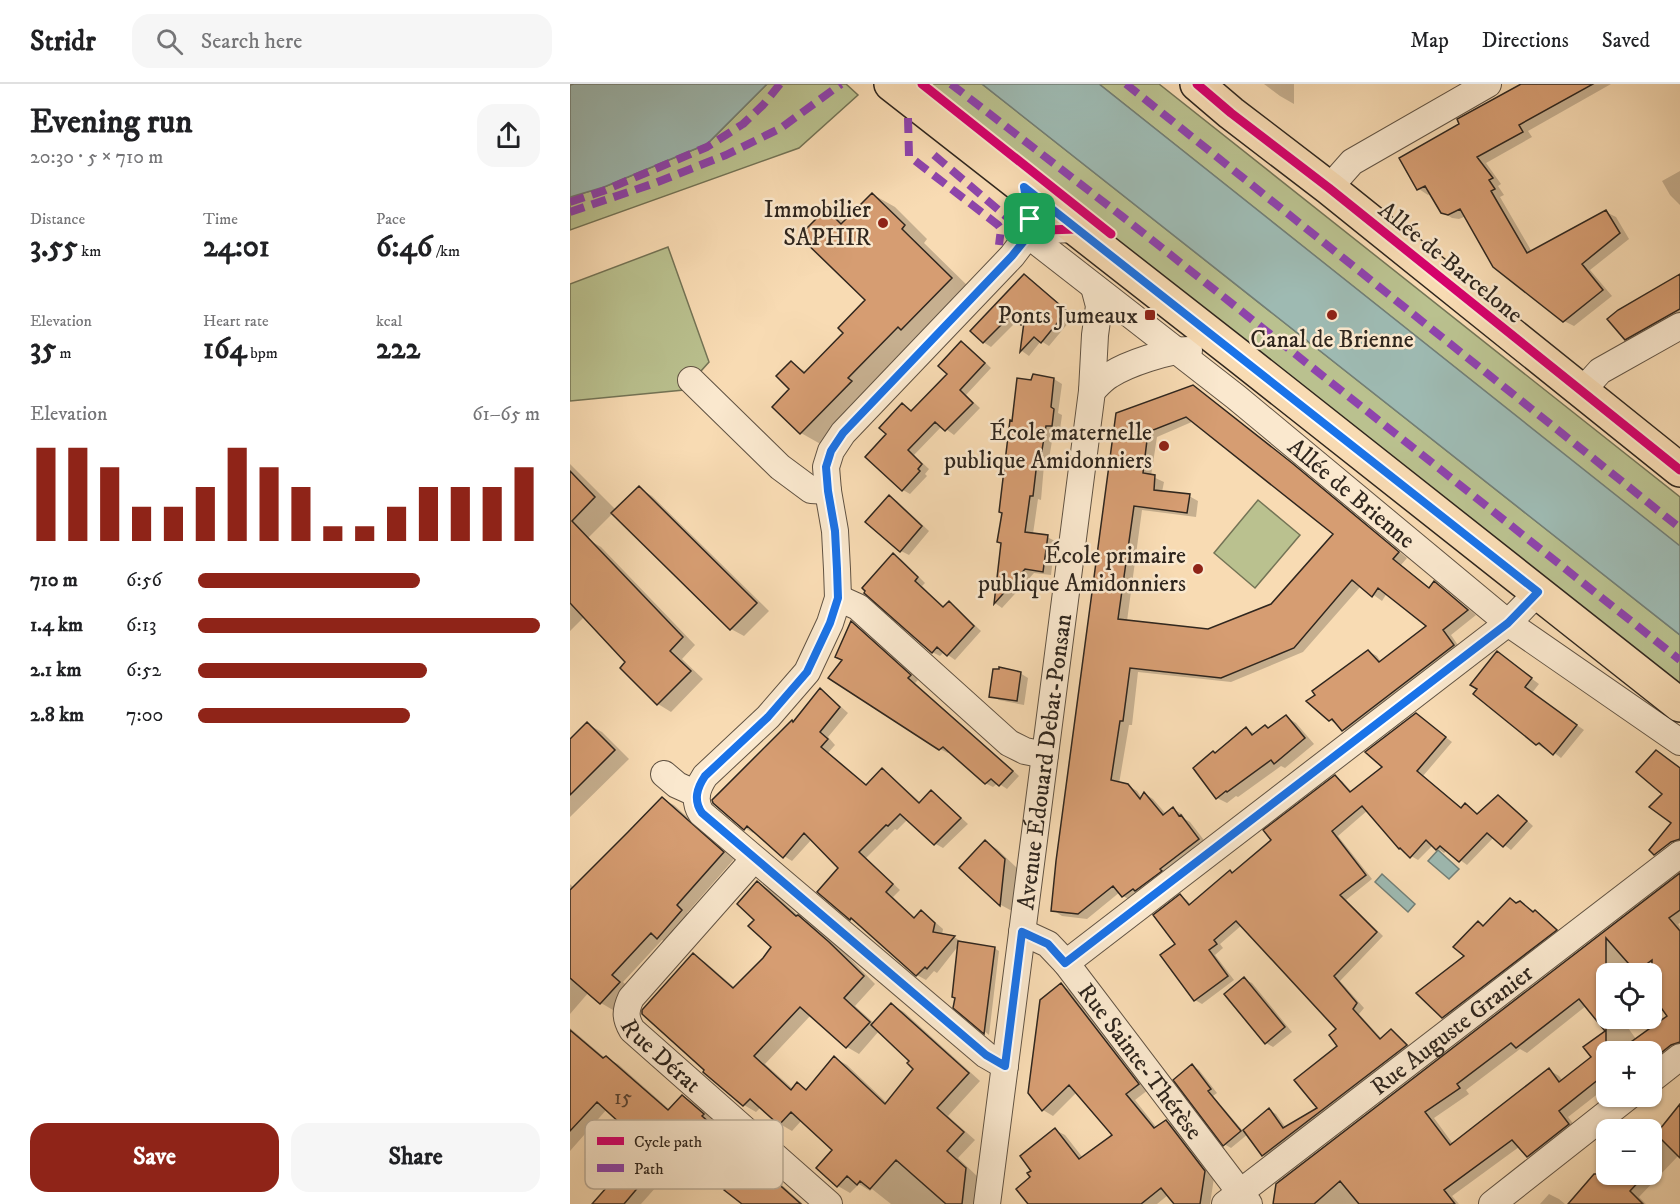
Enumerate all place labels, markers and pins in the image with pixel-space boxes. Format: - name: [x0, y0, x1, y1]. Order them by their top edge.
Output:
- pin: [1004, 193, 1055, 244]
- place label: Immobilier SAPHIR: [764, 195, 871, 253]
- marker: Immobilier SAPHIR: [876, 216, 890, 230]
- place label: Ponts Jumeaux: [997, 301, 1138, 331]
- marker: Ponts Jumeaux: [1143, 308, 1157, 322]
- marker: Canal de Brienne: [1325, 308, 1339, 322]
- place label: Canal de Brienne: [1250, 325, 1414, 355]
- place label: École maternelle publique Amidonniers: [943, 418, 1152, 476]
- marker: École maternelle publique Amidonniers: [1157, 439, 1171, 453]
- place label: École primaire publique Amidonniers: [977, 541, 1186, 599]
- marker: École primaire publique Amidonniers: [1191, 562, 1205, 576]

